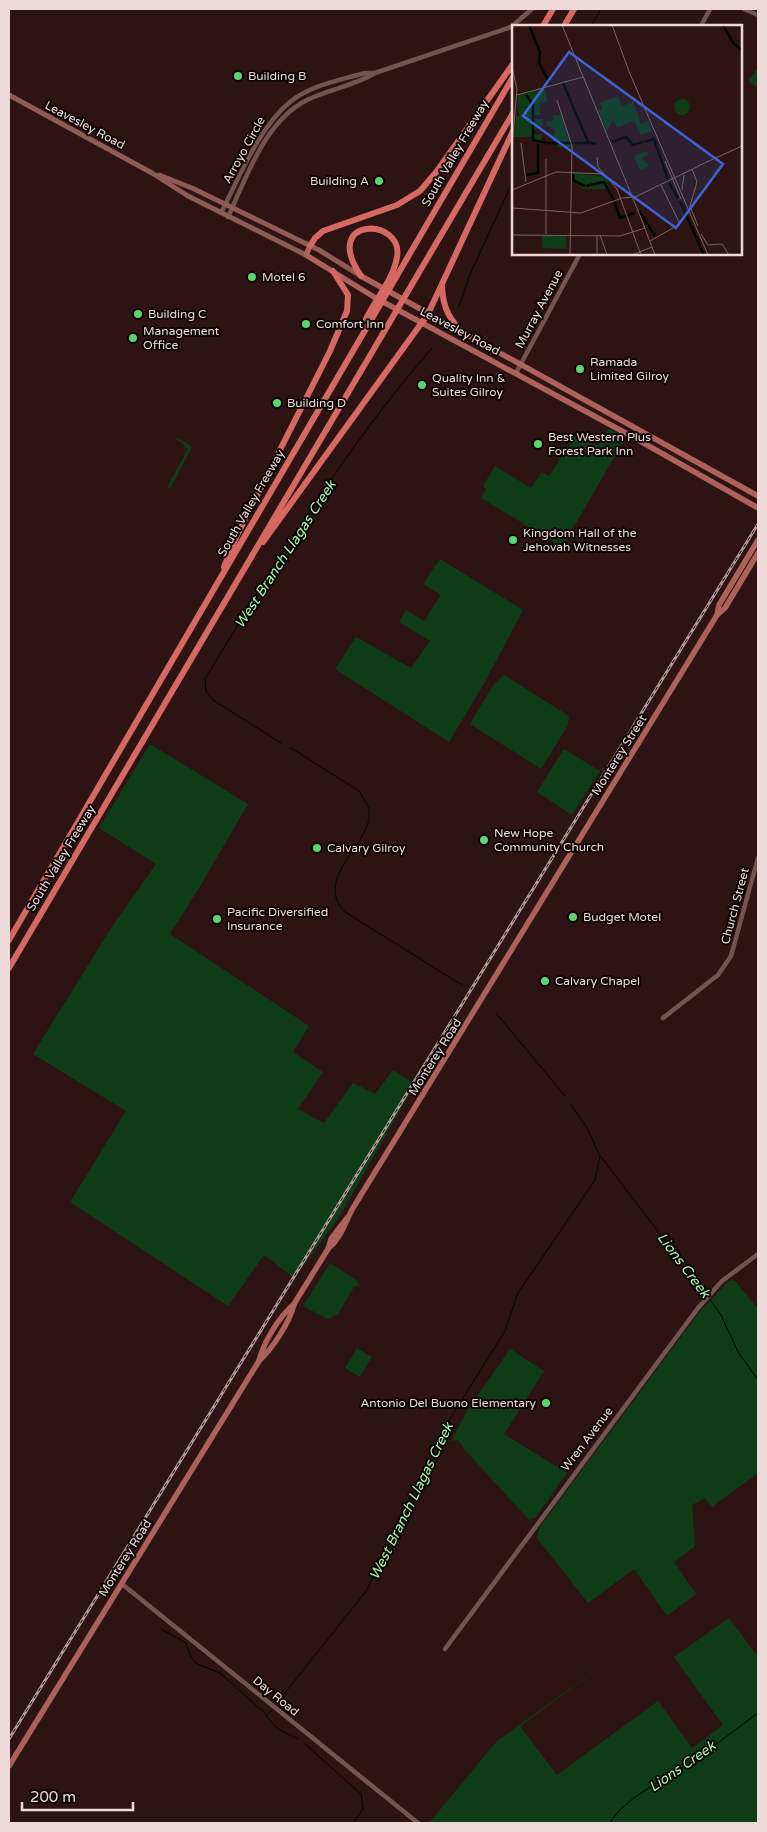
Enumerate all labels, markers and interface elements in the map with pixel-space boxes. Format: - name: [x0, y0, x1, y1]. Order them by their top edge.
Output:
- inset map: [512, 25, 742, 255]
- place label: Building B: [248, 69, 306, 83]
- marker: Building B: [232, 70, 244, 82]
- street label: South Valley Freeway: [419, 97, 492, 209]
- street label: Leavesley Road: [43, 98, 127, 152]
- street label: Arroyo Circle: [220, 114, 268, 186]
- place label: Building A: [310, 174, 369, 188]
- marker: Building A: [373, 175, 385, 187]
- street label: Murray Avenue: [512, 267, 566, 351]
- place label: Motel 6: [262, 270, 306, 284]
- marker: Motel 6: [246, 271, 258, 283]
- street label: Leavesley Road: [418, 304, 502, 358]
- place label: Building C: [148, 307, 206, 321]
- marker: Building C: [132, 308, 144, 320]
- place label: Comfort Inn: [316, 317, 384, 331]
- marker: Comfort Inn: [300, 318, 312, 330]
- place label: Management Office: [143, 324, 220, 352]
- marker: Management Office: [127, 332, 139, 344]
- place label: Ramada Limited Gilroy: [590, 355, 670, 383]
- marker: Ramada Limited Gilroy: [574, 363, 586, 375]
- place label: Quality Inn & Suites Gilroy: [432, 371, 506, 399]
- marker: Quality Inn & Suites Gilroy: [416, 379, 428, 391]
- place label: Building D: [287, 396, 346, 410]
- marker: Building D: [271, 397, 283, 409]
- place label: Best Western Plus Forest Park Inn: [548, 430, 651, 458]
- marker: Best Western Plus Forest Park Inn: [532, 438, 544, 450]
- street label: South Valley Freeway: [215, 447, 288, 559]
- water label: West Branch Llagas Creek: [231, 476, 340, 631]
- place label: Kingdom Hall of the Jehovah Witnesses: [523, 526, 637, 554]
- marker: Kingdom Hall of the Jehovah Witnesses: [507, 534, 519, 546]
- street label: Monterey Street: [589, 712, 650, 798]
- street label: South Valley Freeway: [24, 802, 98, 914]
- place label: New Hope Community Church: [494, 826, 604, 854]
- marker: New Hope Community Church: [478, 834, 490, 846]
- place label: Calvary Gilroy: [327, 841, 406, 855]
- marker: Calvary Gilroy: [311, 842, 323, 854]
- street label: Church Street: [718, 866, 752, 946]
- place label: Pacific Diversified Insurance: [227, 905, 328, 933]
- place label: Budget Motel: [583, 910, 661, 924]
- marker: Budget Motel: [567, 911, 579, 923]
- marker: Pacific Diversified Insurance: [211, 913, 223, 925]
- place label: Calvary Chapel: [555, 974, 640, 988]
- marker: Calvary Chapel: [539, 975, 551, 987]
- street label: Monterey Road: [406, 1016, 464, 1098]
- water label: Lions Creek: [654, 1229, 714, 1302]
- place label: Antonio Del Buono Elementary: [360, 1396, 537, 1410]
- marker: Antonio Del Buono Elementary: [540, 1397, 552, 1409]
- street label: Wren Avenue: [558, 1404, 616, 1474]
- water label: West Branch Llagas Creek: [366, 1419, 458, 1583]
- street label: Monterey Road: [96, 1517, 154, 1599]
- street label: Day Road: [250, 1673, 302, 1719]
- water label: Lions Creek: [646, 1737, 720, 1796]
- scale bar: [22, 1780, 134, 1812]
- text: 200 m: [30, 1788, 76, 1806]

